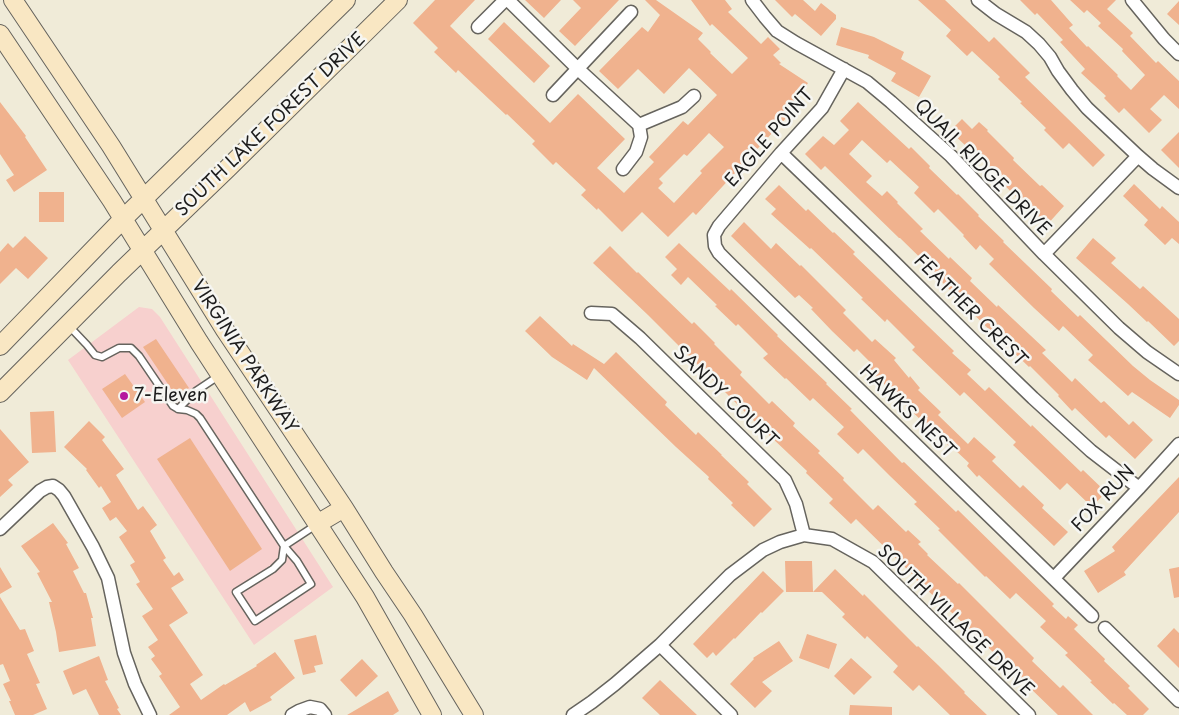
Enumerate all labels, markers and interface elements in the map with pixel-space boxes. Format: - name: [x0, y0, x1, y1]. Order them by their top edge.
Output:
- street label: SOUTH LAKE FOREST DRIVE: [172, 28, 370, 222]
- street label: EAGLE POINT: [721, 84, 819, 192]
- street label: QUAIL RIDGE DRIVE: [909, 95, 1055, 241]
- street label: FEATHER CREST: [909, 250, 1031, 372]
- street label: VIRGINIA PARKWAY: [186, 276, 302, 438]
- street label: SANDY COURT: [668, 342, 782, 452]
- street label: HAWKS NEST: [855, 361, 959, 463]
- place label: 7-Eleven: [134, 385, 208, 407]
- marker: 7-Eleven: [118, 390, 130, 402]
- street label: FOX RUN: [1068, 461, 1140, 537]
- street label: SOUTH VILLAGE DRIVE: [872, 541, 1038, 701]

